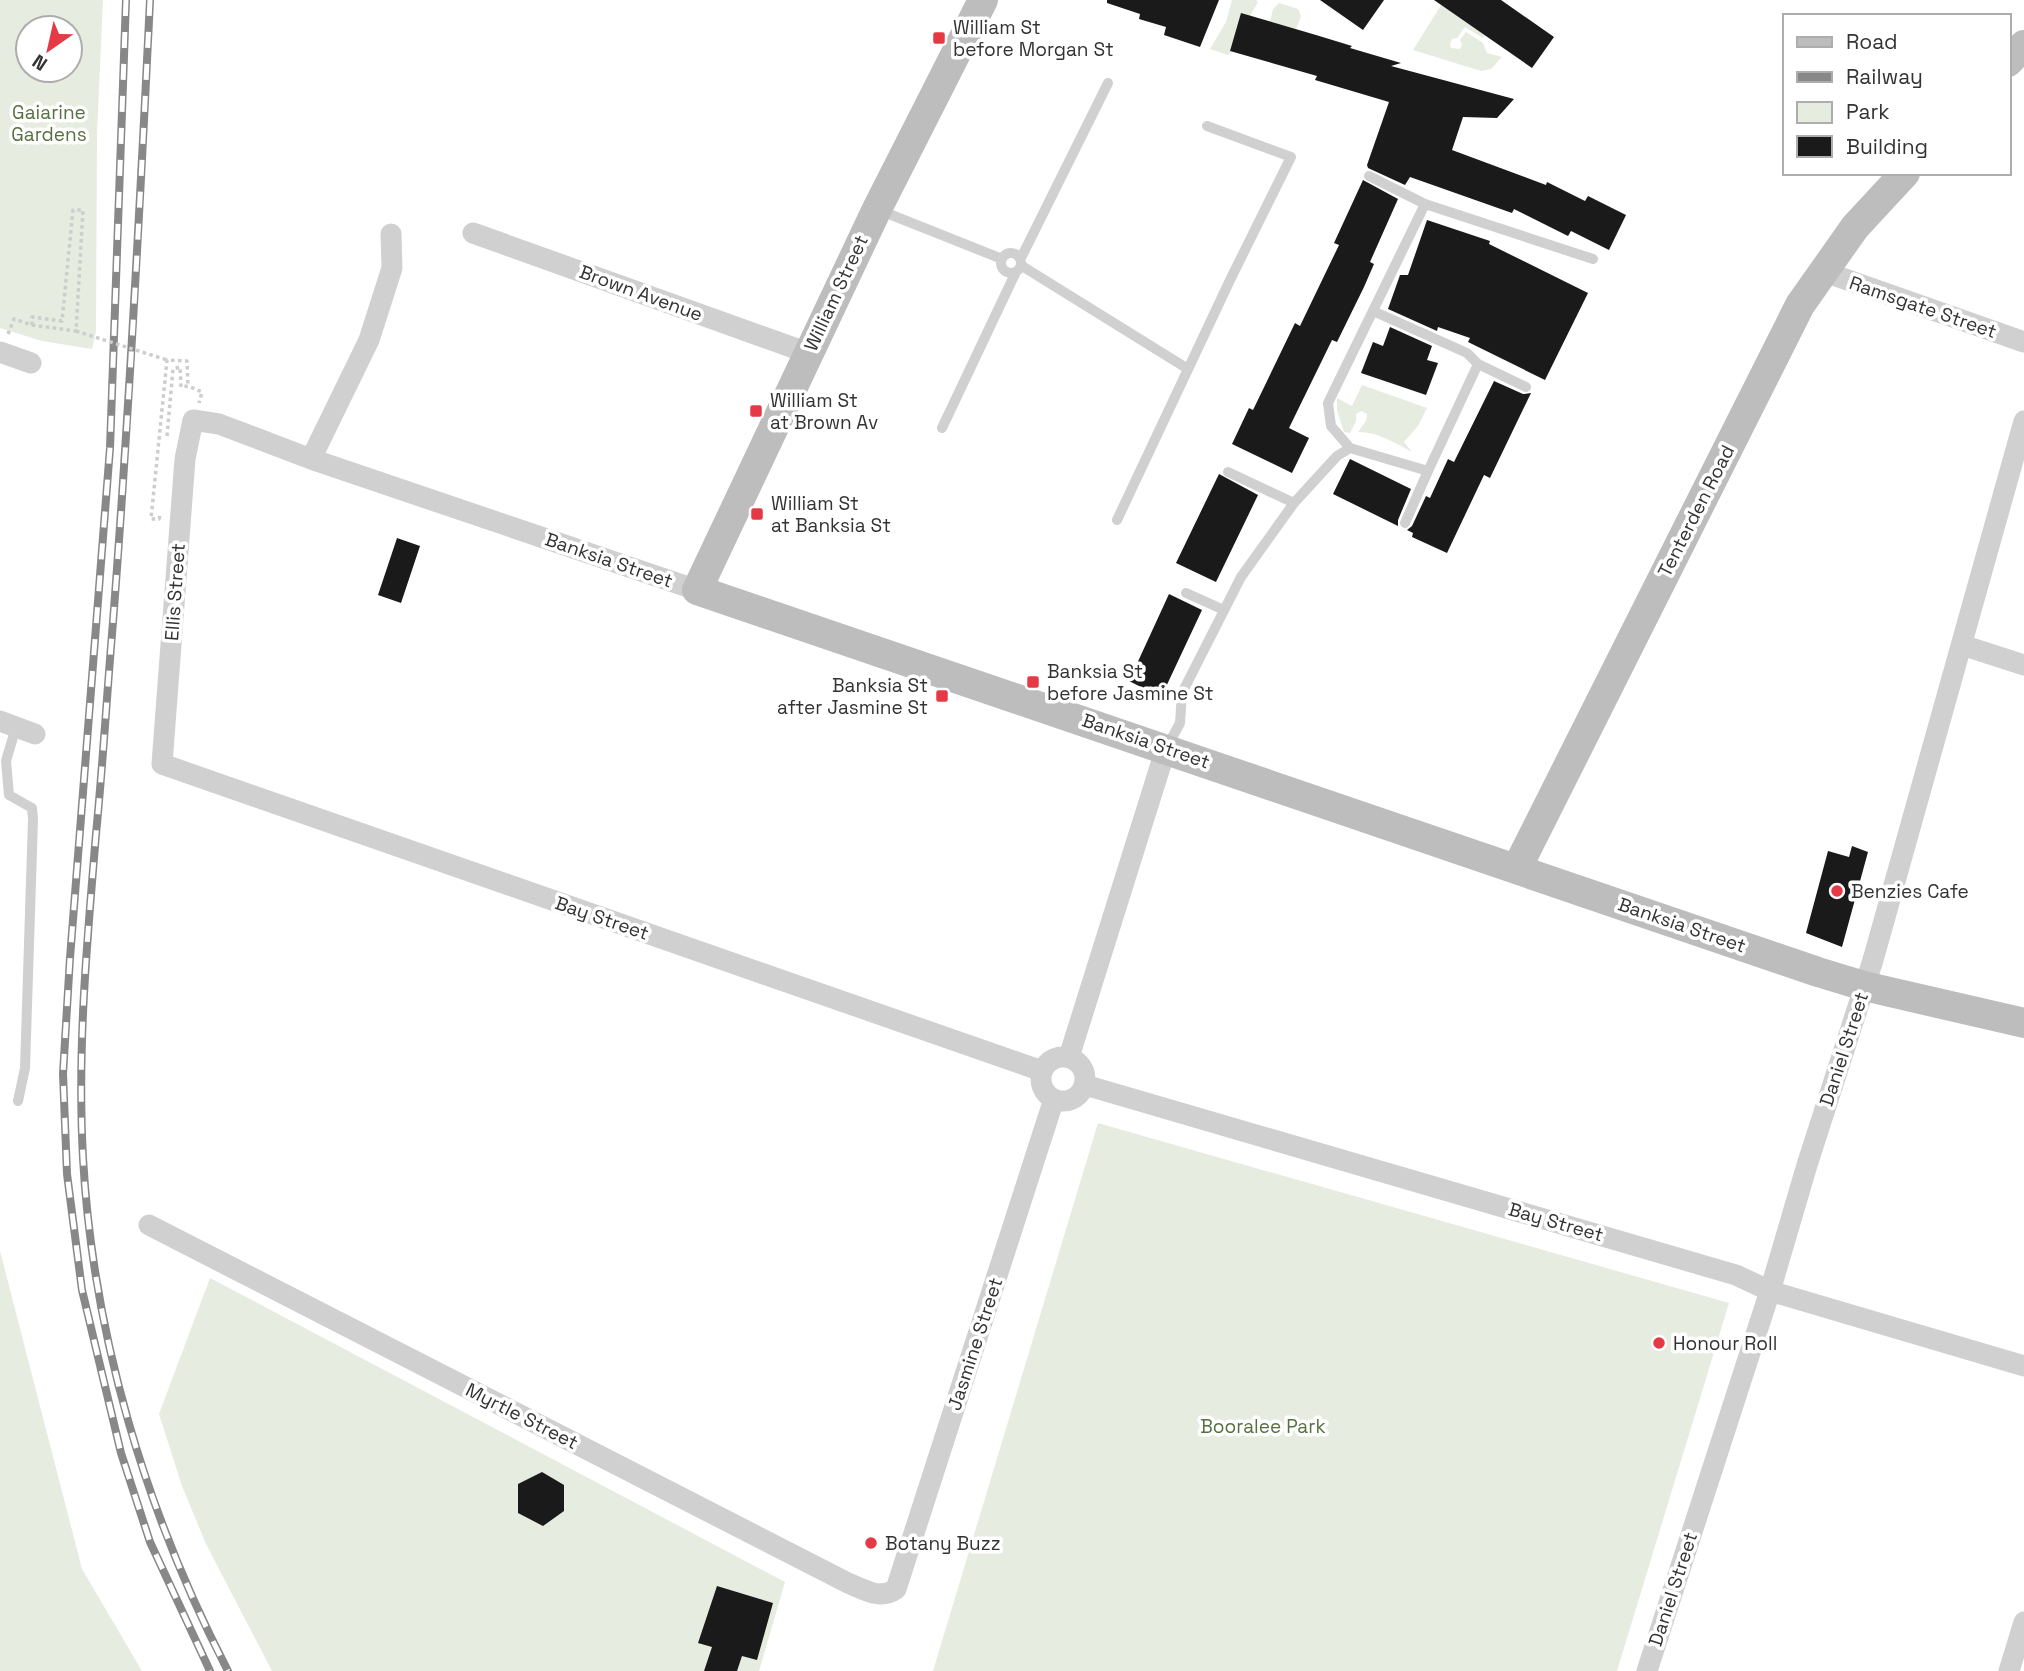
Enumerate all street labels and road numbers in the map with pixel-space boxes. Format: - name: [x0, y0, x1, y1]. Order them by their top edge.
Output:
- street label: William Street: [798, 231, 874, 355]
- street label: Brown Avenue: [576, 259, 706, 327]
- street label: Ramsgate Street: [1846, 270, 2000, 344]
- street label: Tenterden Road: [1652, 441, 1740, 581]
- street label: Banksia Street: [542, 526, 676, 594]
- street label: Ellis Street: [159, 542, 191, 642]
- street label: Banksia Street: [1079, 707, 1213, 775]
- street label: Bay Street: [552, 890, 652, 946]
- street label: Banksia Street: [1615, 891, 1749, 959]
- street label: Daniel Street: [1814, 989, 1874, 1109]
- street label: Bay Street: [1506, 1197, 1606, 1247]
- street label: Jasmine Street: [942, 1274, 1008, 1414]
- street label: Myrtle Street: [462, 1377, 582, 1455]
- street label: Daniel Street: [1643, 1529, 1703, 1649]

